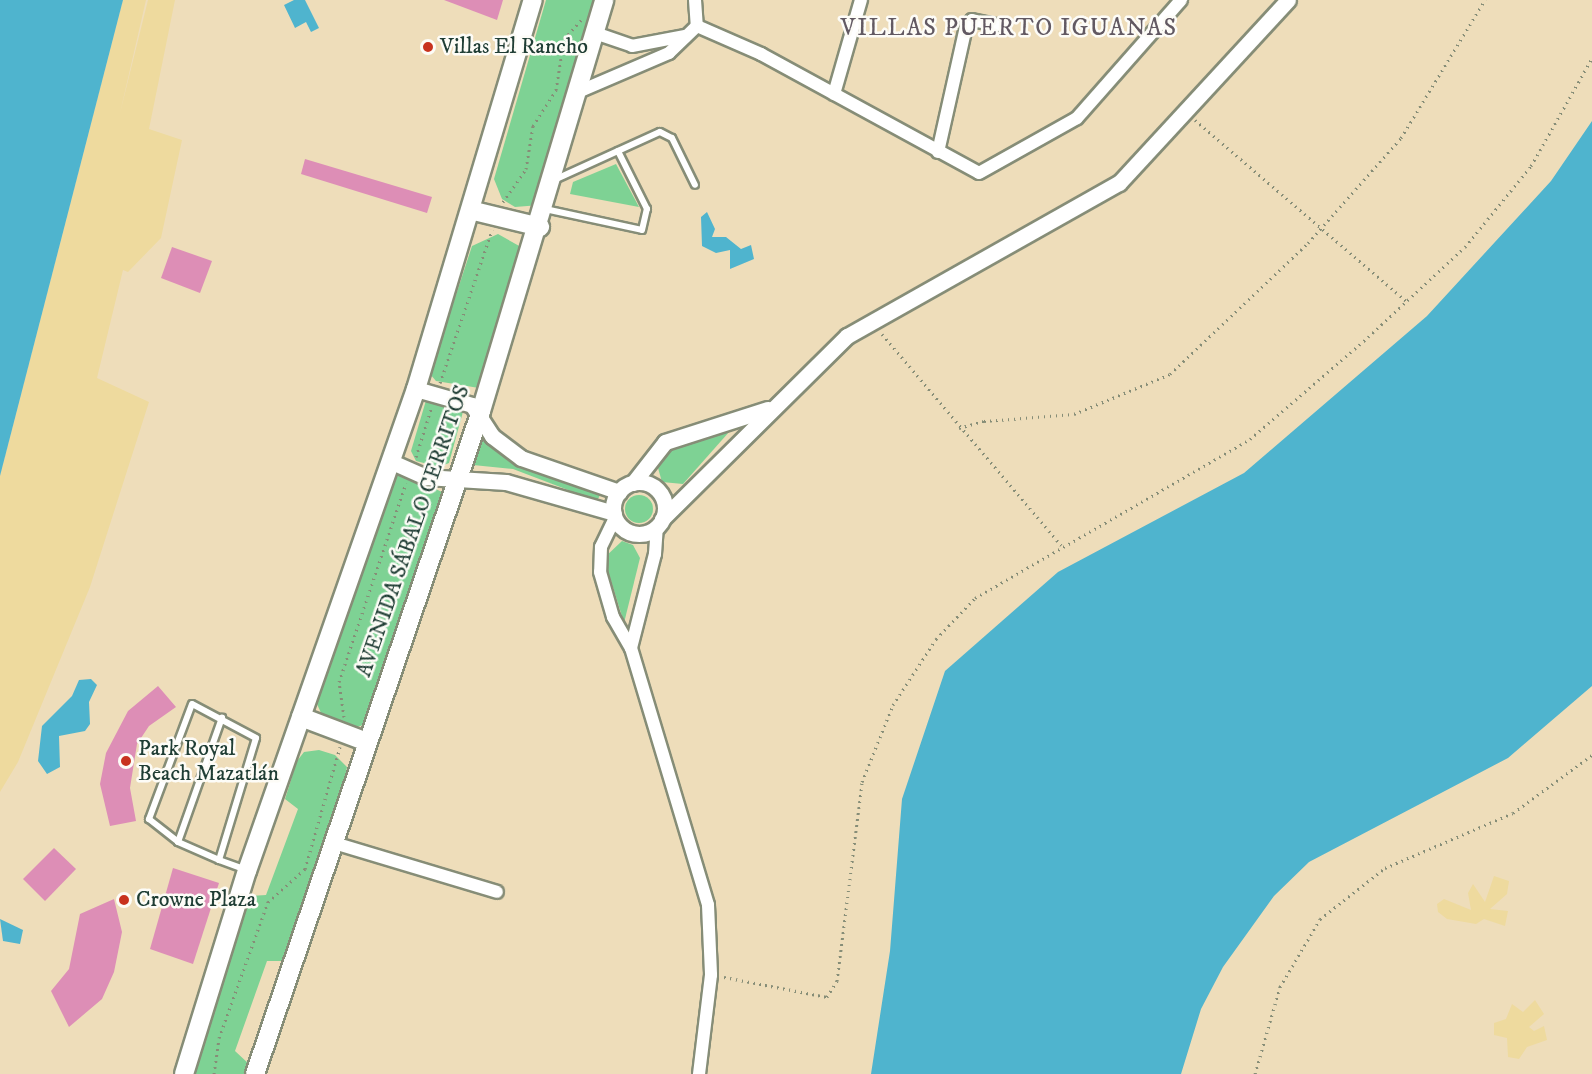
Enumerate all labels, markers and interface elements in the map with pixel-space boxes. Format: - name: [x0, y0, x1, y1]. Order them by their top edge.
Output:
- district label: VILLAS PUERTO IGUANAS: [840, 15, 1178, 43]
- place label: Villas El Rancho: [440, 34, 588, 60]
- marker: Villas El Rancho: [421, 40, 435, 54]
- street label: AVENIDA SÁBALO CERRITOS: [351, 382, 475, 680]
- place label: Park Royal Beach Mazatlán: [138, 735, 279, 786]
- marker: Park Royal Beach Mazatlán: [119, 754, 133, 768]
- place label: Crowne Plaza: [136, 887, 256, 913]
- marker: Crowne Plaza: [117, 893, 131, 907]

